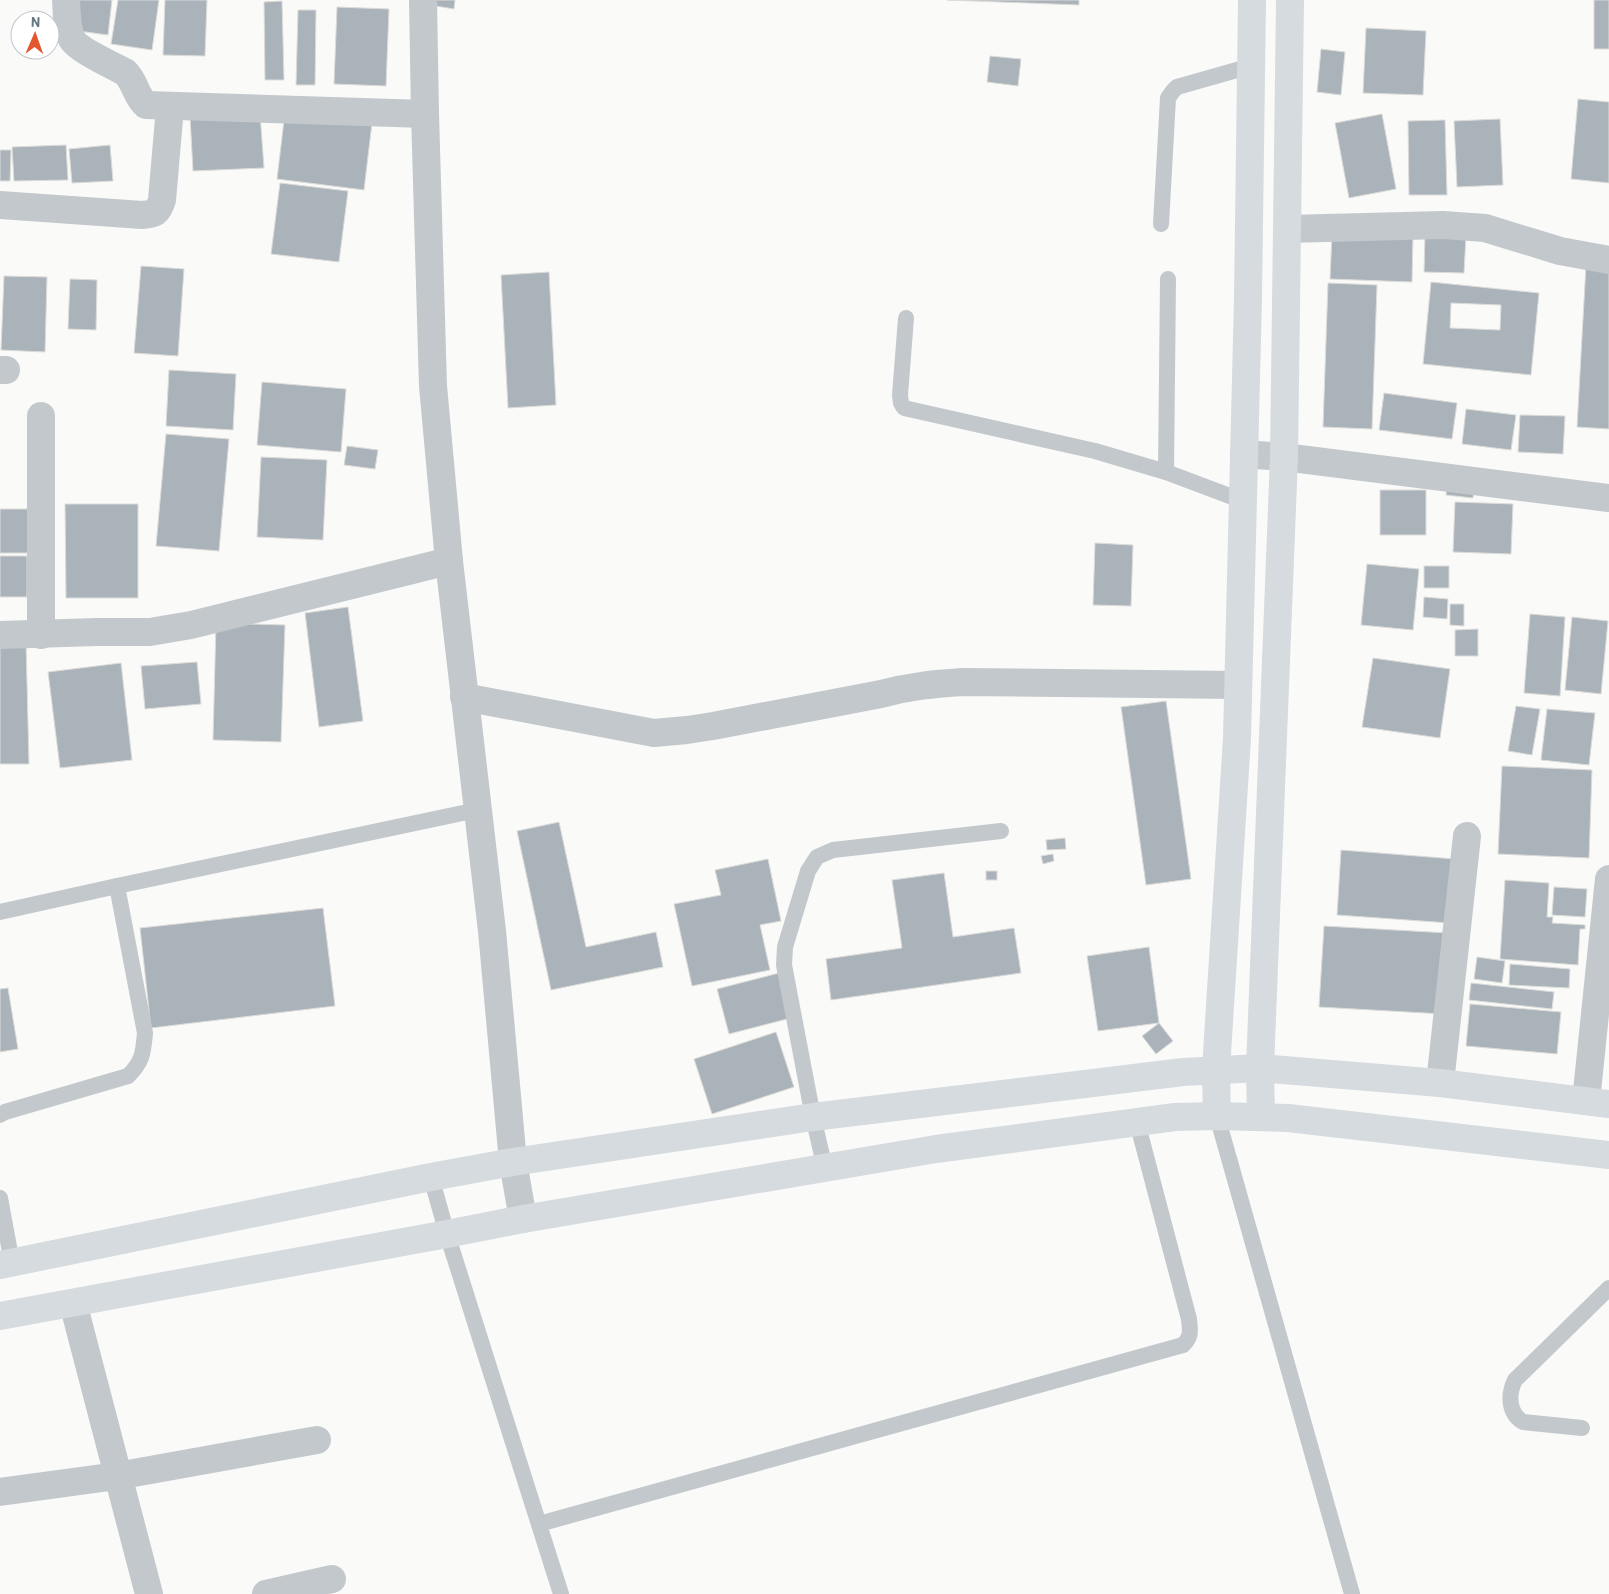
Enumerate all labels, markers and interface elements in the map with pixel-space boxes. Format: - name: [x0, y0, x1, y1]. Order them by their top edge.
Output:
- north arrow: [10, 10, 60, 60]
- text: N: [31, 13, 40, 30]

